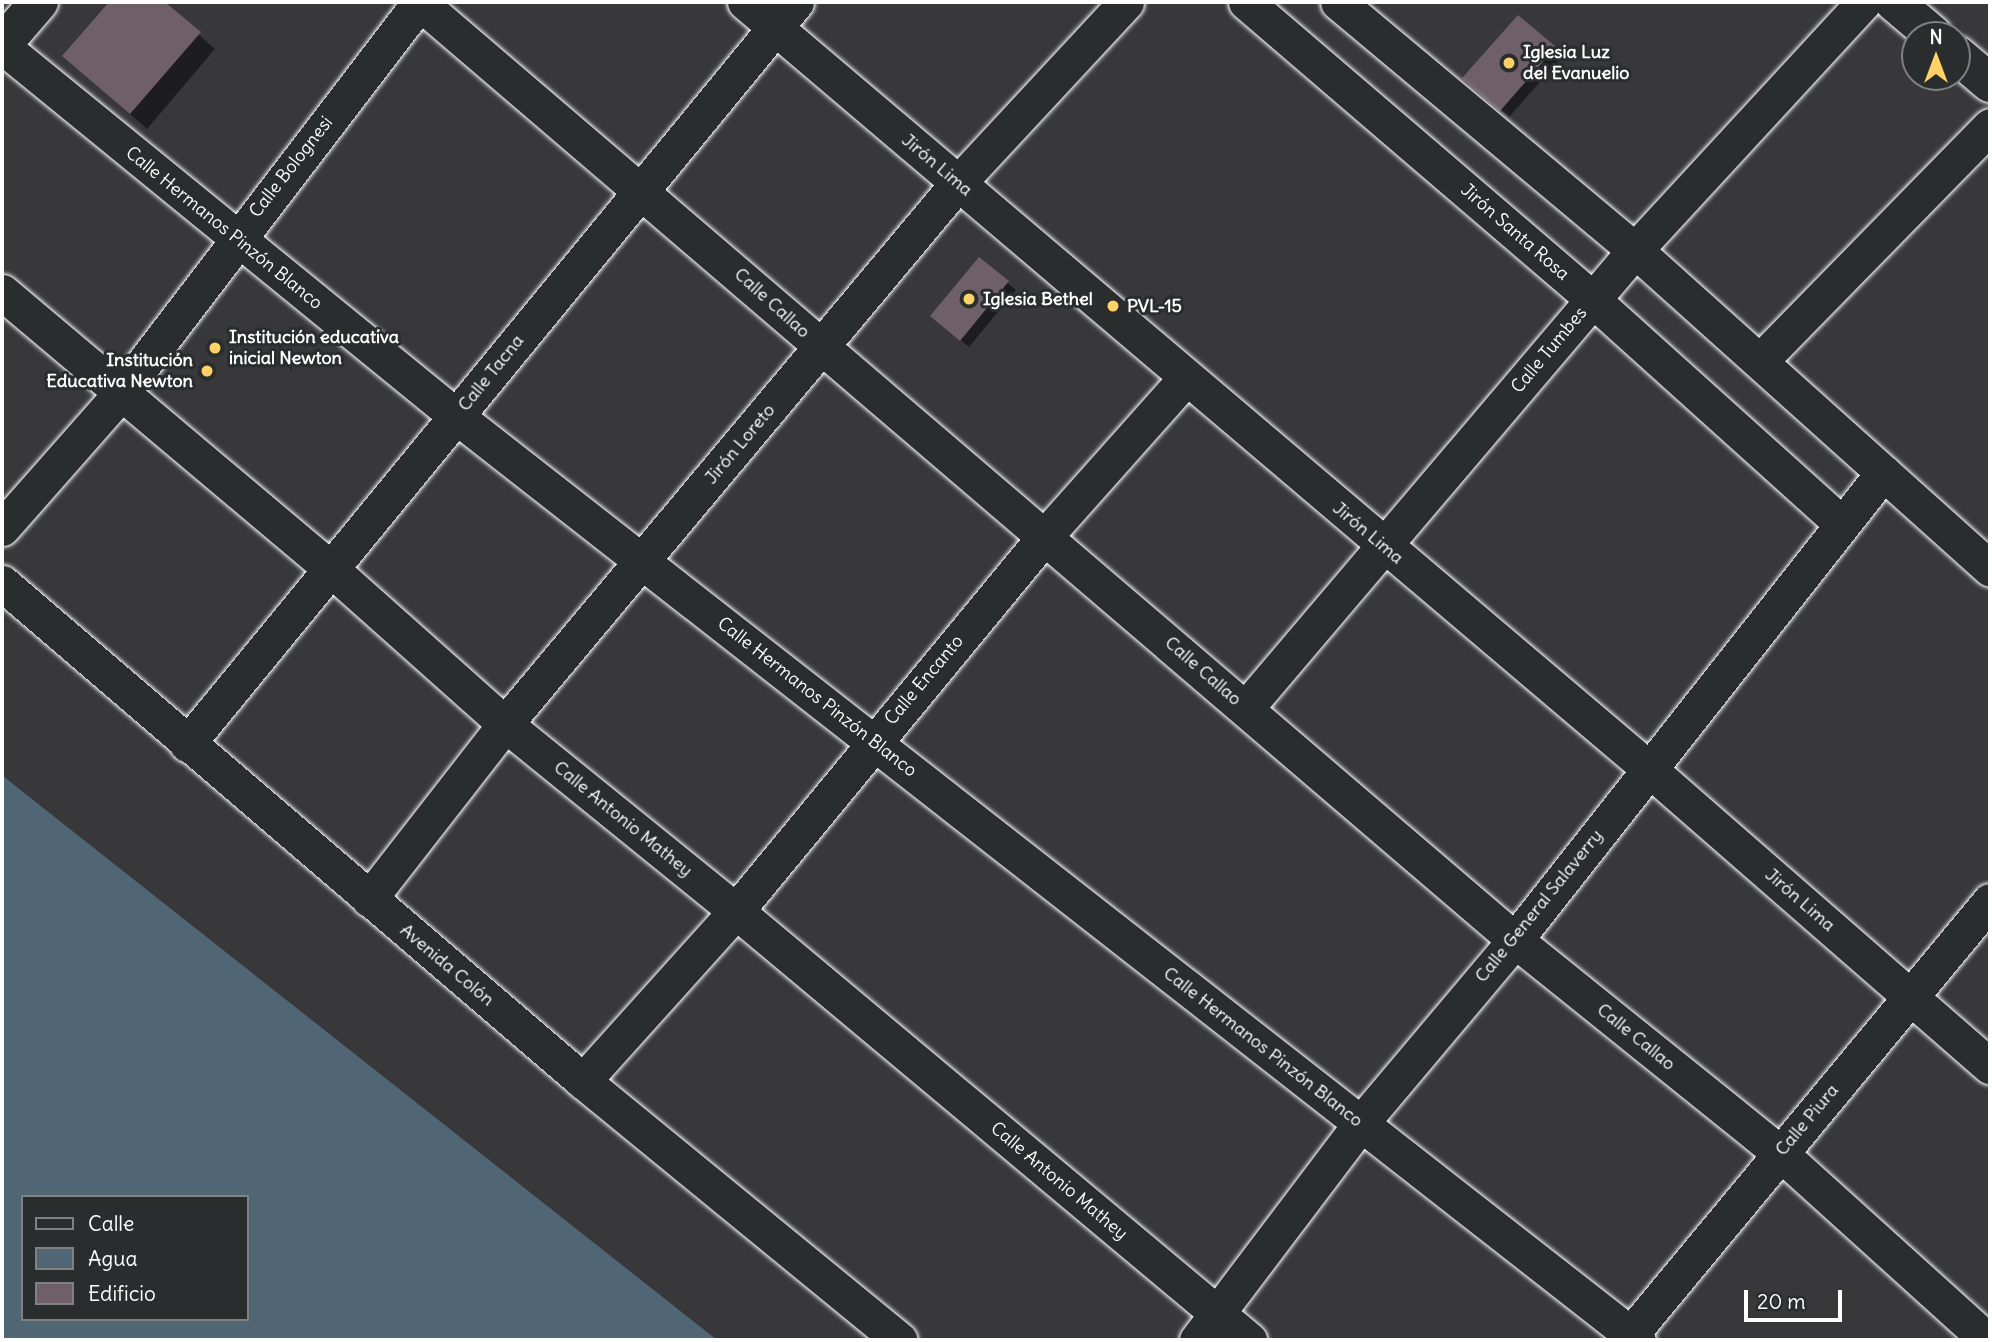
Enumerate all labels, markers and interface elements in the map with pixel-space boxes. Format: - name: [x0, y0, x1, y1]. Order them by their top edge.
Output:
- north arrow: [1901, 21, 1971, 91]
- text: N: [1929, 25, 1943, 49]
- place label: Iglesia Luz del Evanuelio: [1523, 42, 1629, 84]
- marker: Iglesia Luz del Evanuelio: [1501, 55, 1517, 71]
- street label: Calle Bolognesi: [245, 112, 337, 222]
- street label: Jirón Lima: [897, 129, 977, 201]
- street label: Calle Hermanos Pinzón Blanco: [121, 142, 327, 314]
- street label: Jirón Santa Rosa: [1456, 179, 1574, 285]
- street label: Calle Callao: [730, 263, 814, 343]
- place label: Iglesia Bethel: [983, 288, 1093, 310]
- marker: Iglesia Bethel: [961, 291, 977, 307]
- place label: PVL-15: [1127, 295, 1182, 317]
- marker: PVL-15: [1105, 298, 1121, 314]
- street label: Calle Tumbes: [1507, 302, 1591, 398]
- place label: Institución educativa inicial Newton: [229, 327, 399, 370]
- street label: Calle Tacna: [454, 330, 528, 416]
- marker: Institución educativa inicial Newton: [207, 340, 223, 356]
- place label: Institución Educativa Newton: [46, 350, 193, 392]
- marker: Institución Educativa Newton: [199, 363, 215, 379]
- street label: Jirón Loreto: [700, 400, 780, 488]
- street label: Jirón Lima: [1328, 497, 1408, 569]
- street label: Calle Hermanos Pinzón Blanco: [713, 612, 921, 782]
- street label: Calle Encanto: [880, 631, 968, 729]
- street label: Calle Callao: [1160, 632, 1246, 710]
- street label: Calle Antonio Mathey: [549, 756, 697, 882]
- street label: Calle General Salaverry: [1471, 825, 1607, 987]
- street label: Jirón Lima: [1761, 864, 1839, 936]
- street label: Avenida Colón: [396, 919, 498, 1011]
- street label: Calle Hermanos Pinzón Blanco: [1159, 962, 1367, 1132]
- street label: Calle Callao: [1593, 999, 1679, 1075]
- street label: Calle Piura: [1771, 1080, 1843, 1160]
- street label: Calle Antonio Mathey: [986, 1117, 1132, 1245]
- legend: [21, 1195, 248, 1321]
- text: Calle: [88, 1210, 134, 1237]
- text: Agua: [88, 1245, 137, 1272]
- scale bar: [1747, 1276, 1845, 1320]
- text: Edificio: [88, 1280, 156, 1307]
- text: 20 m: [1757, 1288, 1806, 1315]

